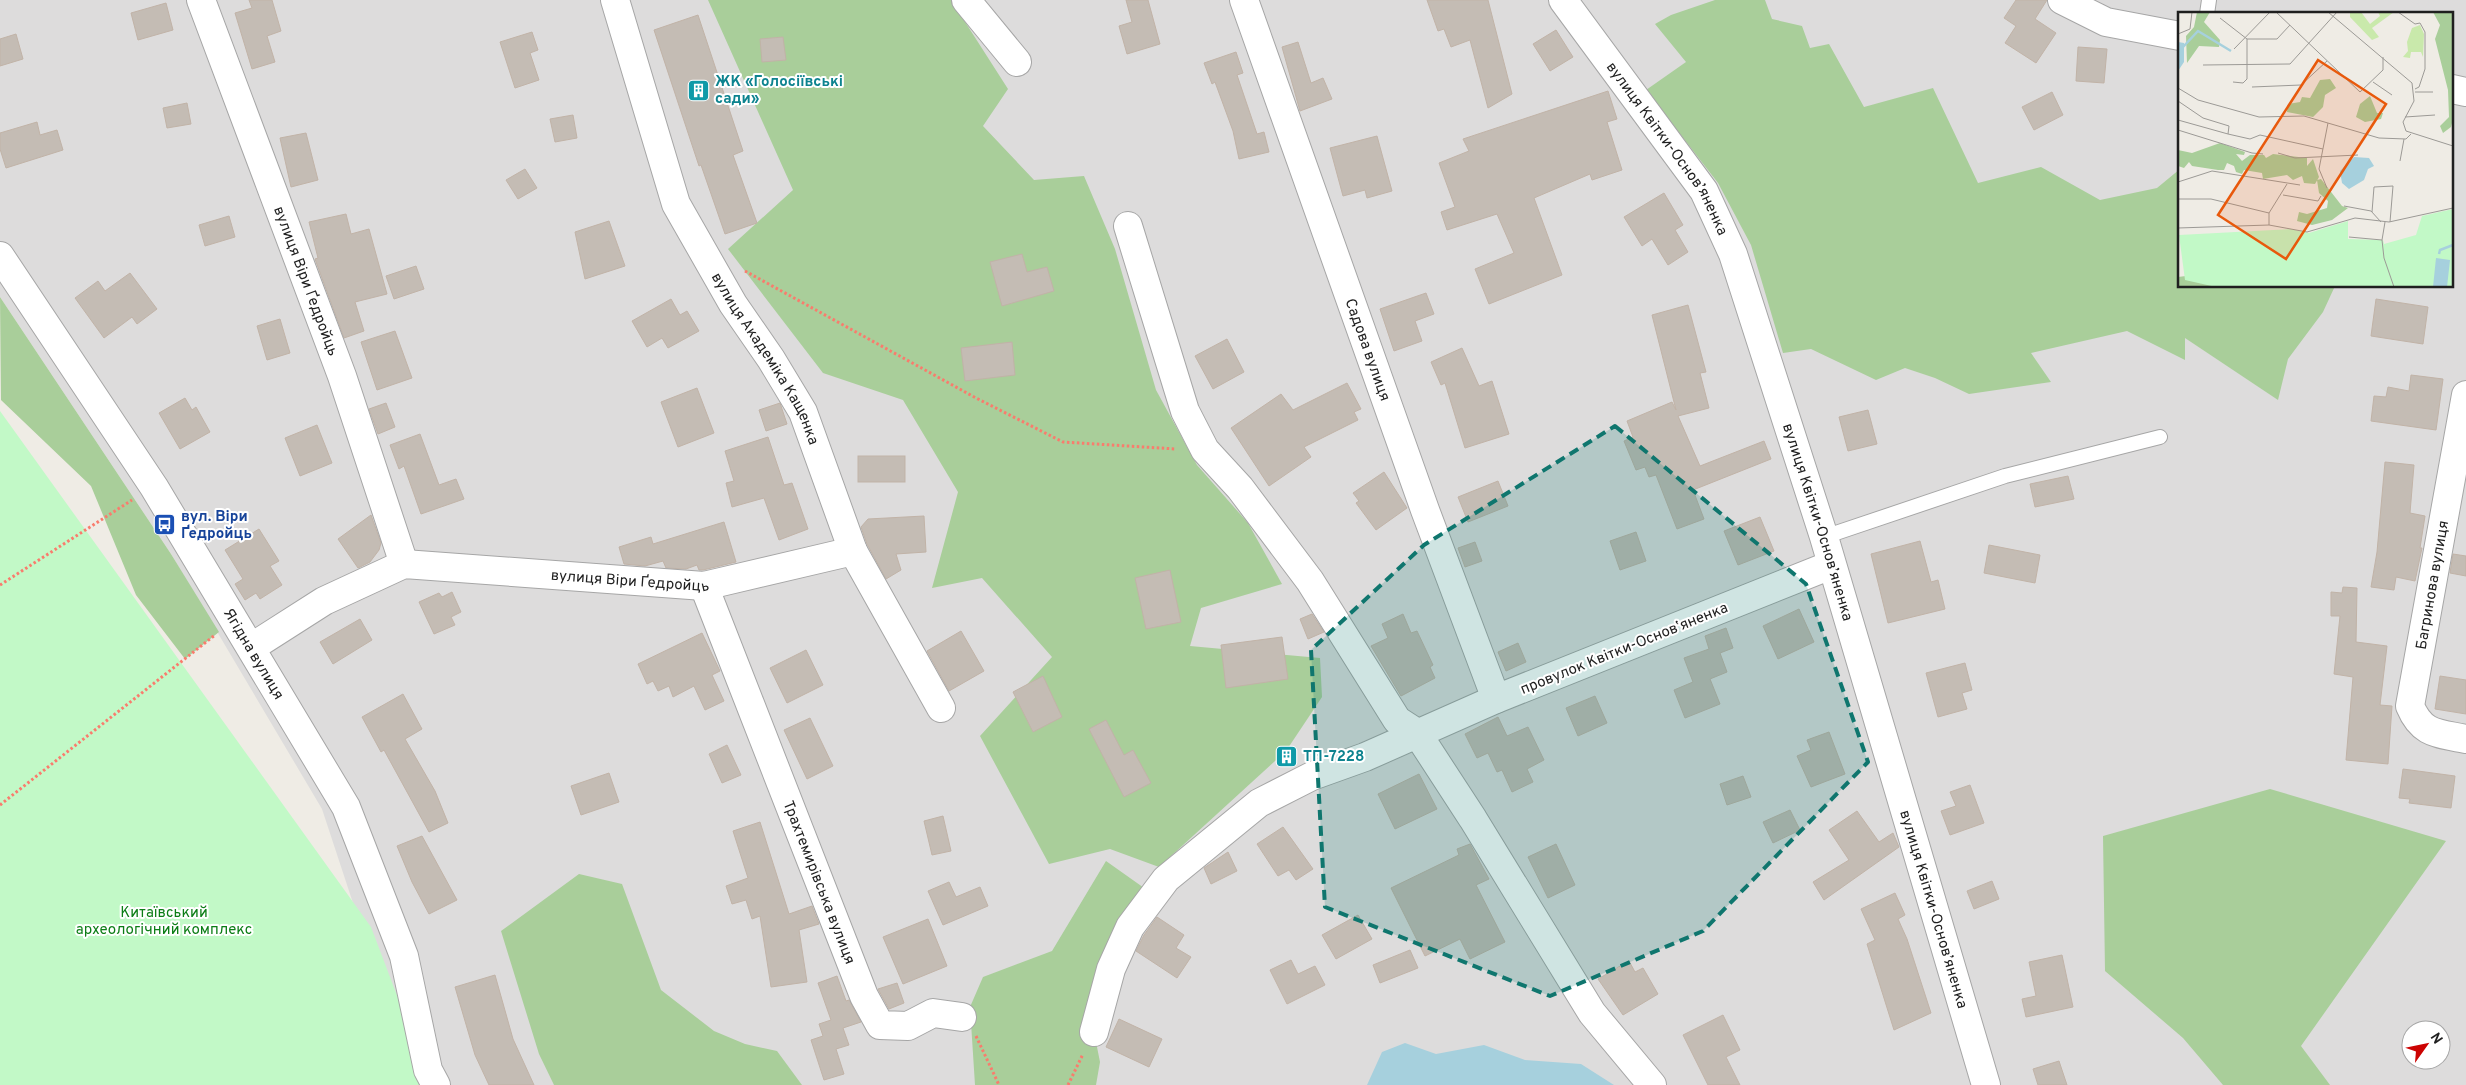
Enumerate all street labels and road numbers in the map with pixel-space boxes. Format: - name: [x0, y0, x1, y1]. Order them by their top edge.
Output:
- street label: вулиця Квітки-Основ’яненка: [1601, 59, 1731, 239]
- street label: вулиця Віри Ґедройць: [268, 204, 342, 359]
- street label: вулиця Академіка Кащенка: [706, 270, 822, 448]
- street label: Садова вулиця: [1340, 296, 1394, 404]
- street label: вулиця Квітки-Основ’яненка: [1777, 421, 1856, 623]
- street label: Багринова вулиця: [2413, 519, 2454, 651]
- street label: вулиця Віри Ґедройць: [550, 567, 711, 597]
- street label: провулок Квітки-Основʼяненка: [1518, 599, 1731, 700]
- street label: Ягідна вулиця: [218, 605, 287, 703]
- street label: Трахтемирівська вулиця: [778, 798, 859, 967]
- street label: вулиця Квітки-Основ’яненка: [1894, 808, 1971, 1011]

